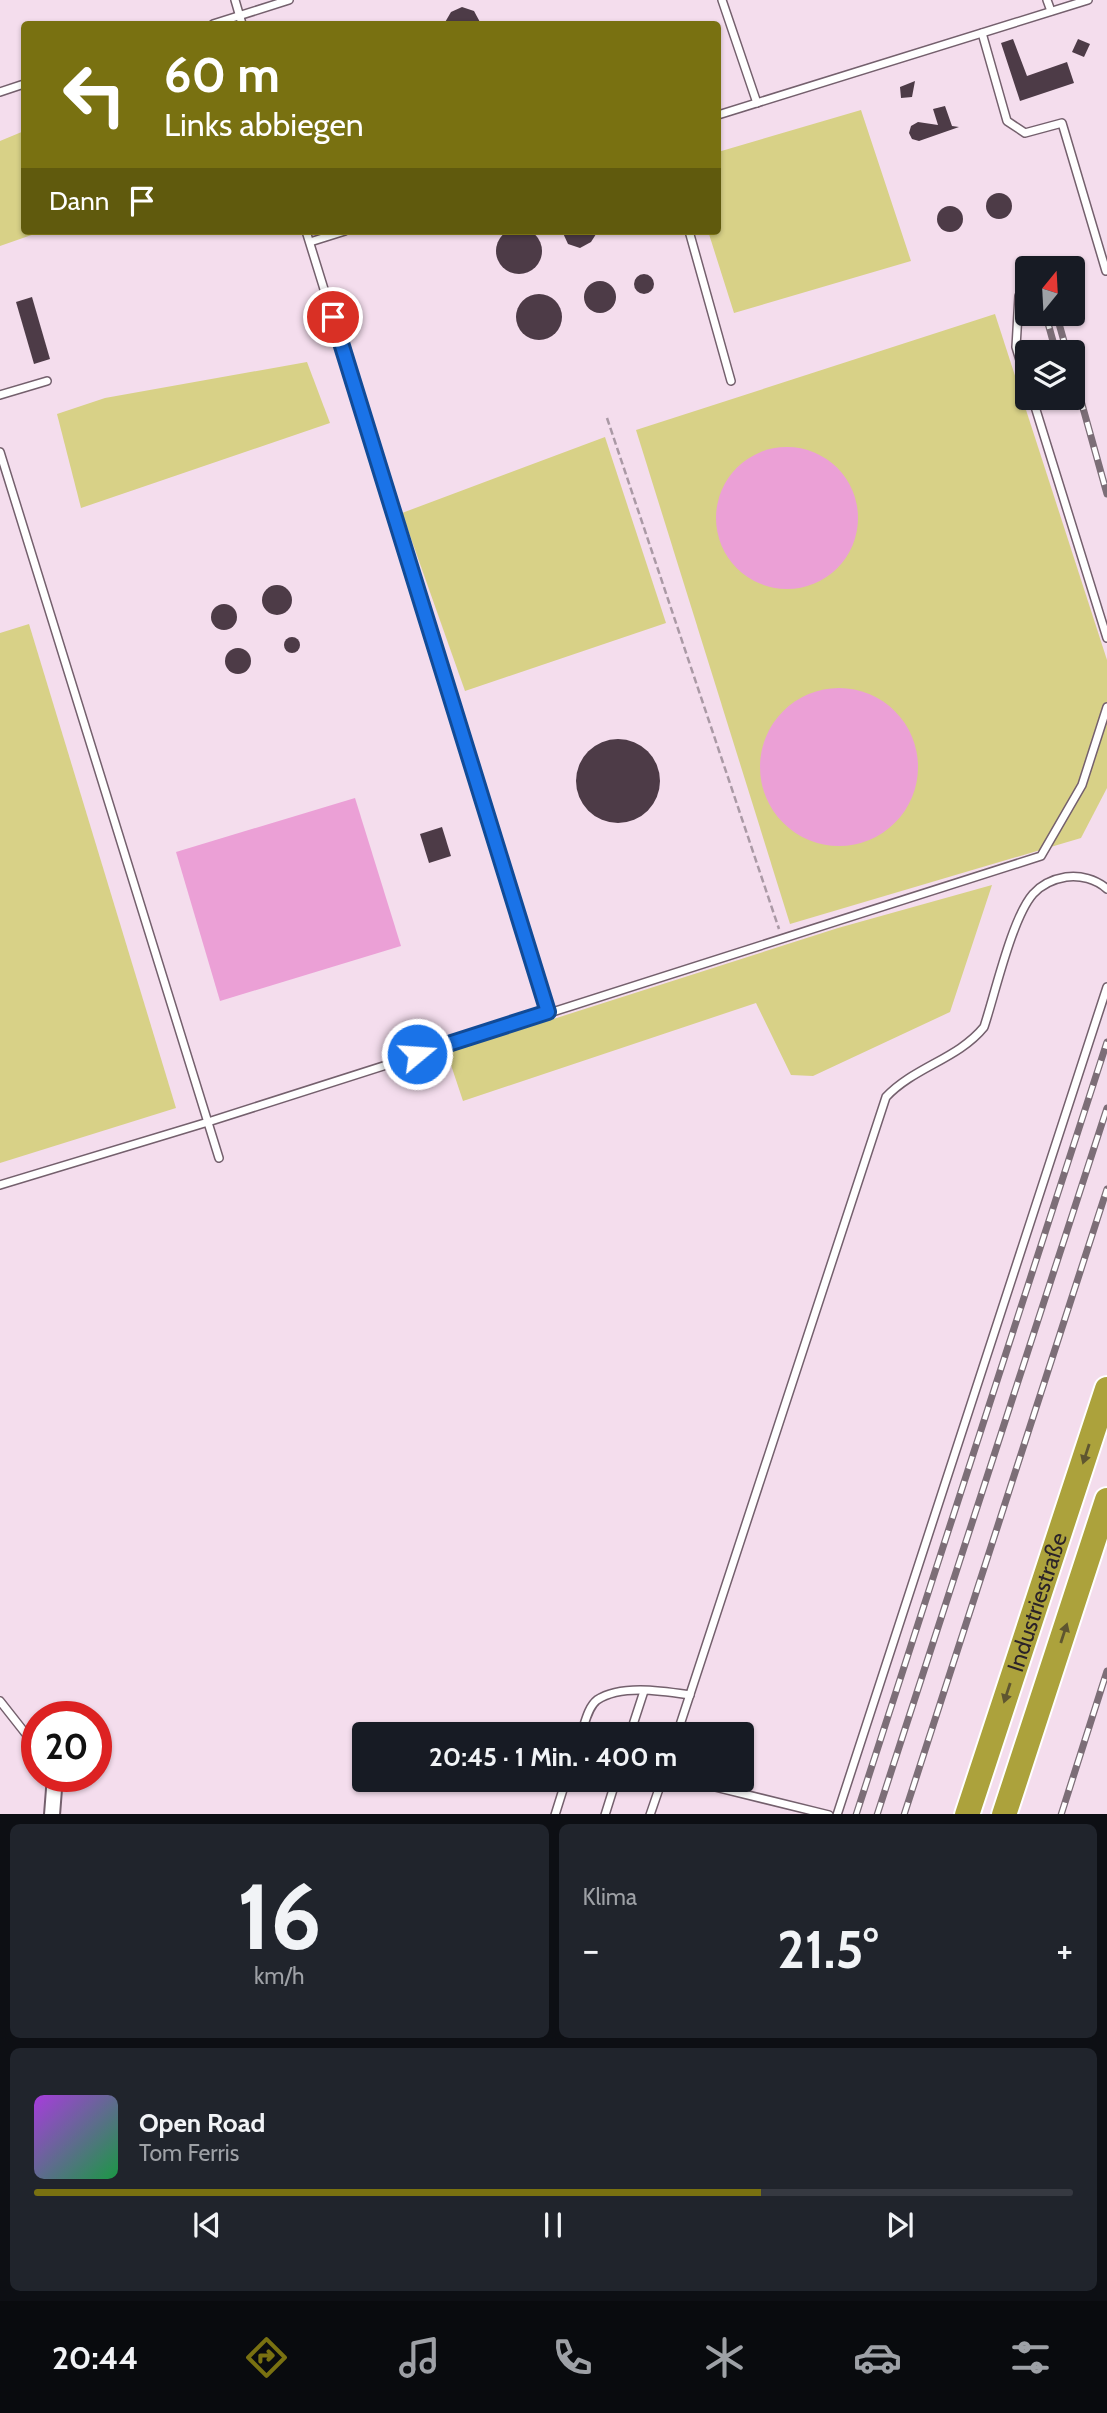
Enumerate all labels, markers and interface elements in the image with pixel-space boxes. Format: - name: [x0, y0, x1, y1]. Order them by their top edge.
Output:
- text: 60 m: [164, 45, 280, 104]
- icon: left: [49, 49, 140, 140]
- text: Links abbiegen: [164, 105, 364, 144]
- icon: arrive: [123, 182, 161, 220]
- text: Dann: [49, 185, 109, 217]
- north arrow: [1015, 256, 1085, 326]
- map controls: [1015, 256, 1085, 410]
- pin: [303, 287, 363, 347]
- icon: arrive: [314, 298, 352, 336]
- button: layers: [1015, 340, 1085, 410]
- position arrow: [380, 1017, 454, 1091]
- one-way arrow: [1080, 1443, 1091, 1464]
- street label: Industriestraße: [1001, 1529, 1073, 1675]
- one-way arrow: [1059, 1623, 1069, 1644]
- one-way arrow: [1001, 1683, 1012, 1704]
- speed limit sign: 20: [21, 1701, 112, 1792]
- text: 20:45 · 1 Min. · 400 m: [429, 1741, 677, 1773]
- text: 16: [237, 1861, 322, 1972]
- text: Klima: [583, 1883, 637, 1911]
- text: 21.5°: [777, 1918, 878, 1981]
- text: −: [583, 1926, 599, 1973]
- text: +: [1056, 1926, 1073, 1973]
- text: km/h: [254, 1962, 304, 1990]
- text: Open Road: [139, 2107, 265, 2139]
- text: Tom Ferris: [139, 2139, 239, 2167]
- icon: previous: [188, 2206, 226, 2244]
- icon: pause: [534, 2206, 572, 2244]
- icon: next: [881, 2206, 919, 2244]
- icon: directions: [242, 2333, 291, 2382]
- icon: music: [395, 2333, 444, 2382]
- icon: phone: [548, 2333, 597, 2382]
- icon: climate: [700, 2333, 749, 2382]
- icon: car: [853, 2333, 902, 2382]
- icon: filters: [1006, 2333, 1055, 2382]
- text: 20:44: [52, 2338, 138, 2377]

